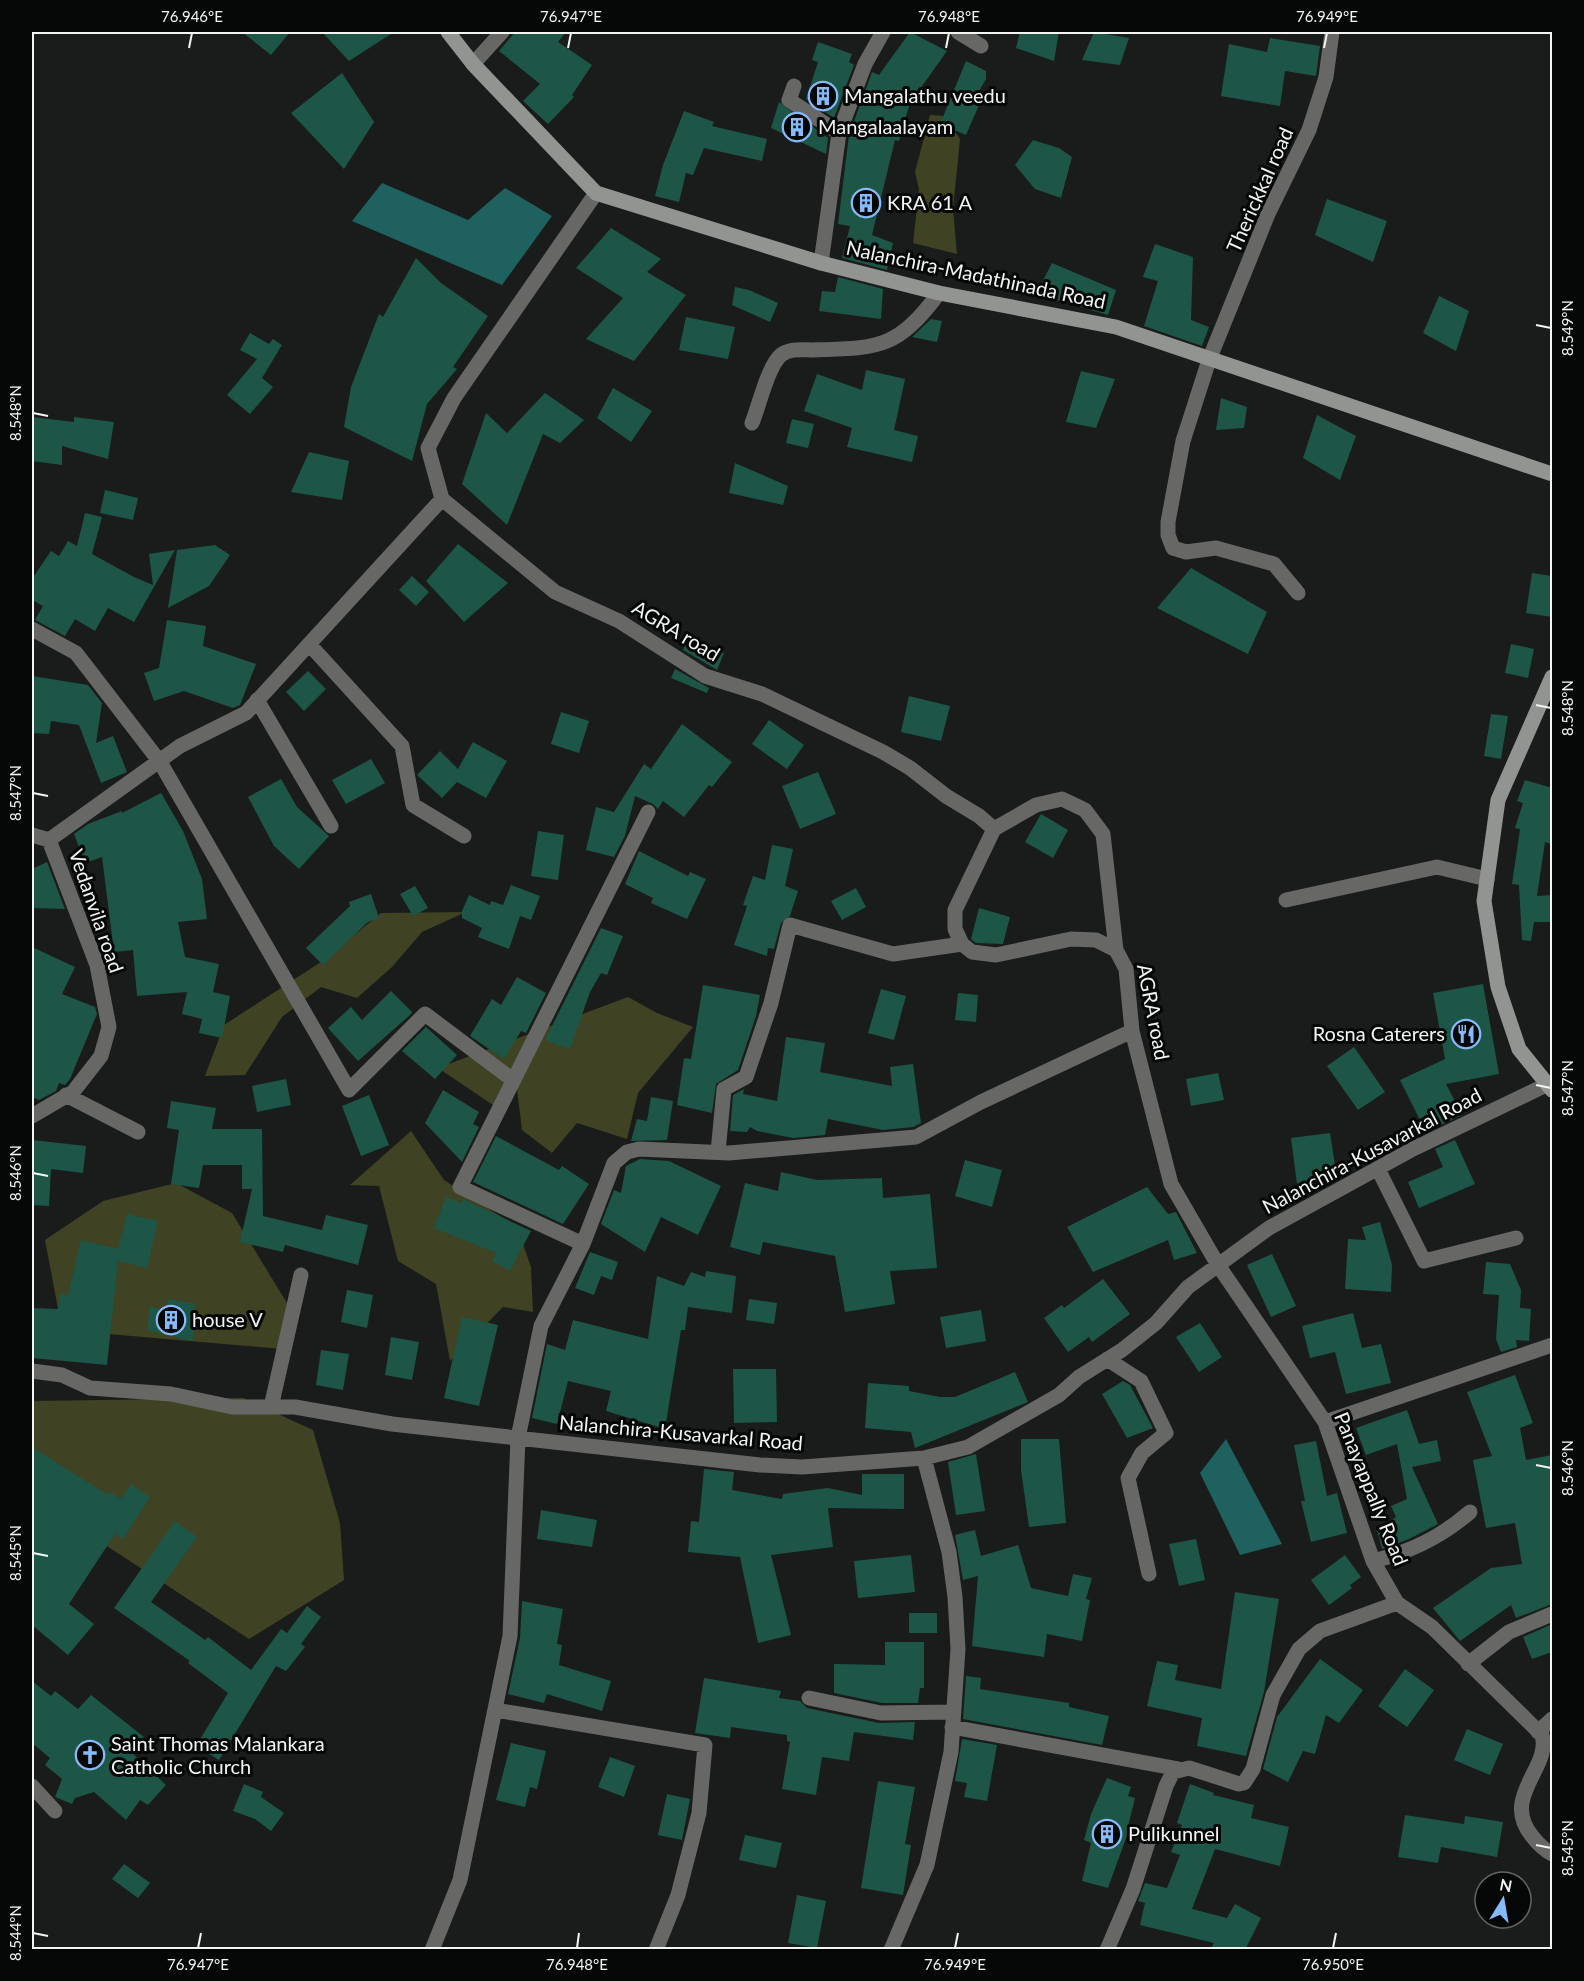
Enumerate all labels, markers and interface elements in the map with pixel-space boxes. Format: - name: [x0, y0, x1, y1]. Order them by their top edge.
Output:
- text: 76.946°E: [161, 7, 223, 25]
- text: 76.947°E: [540, 7, 602, 25]
- text: 76.948°E: [918, 7, 980, 25]
- text: 76.949°E: [1296, 7, 1358, 25]
- building icon: Mangalathu veedu: [807, 80, 839, 112]
- place label: Mangalathu veedu: [844, 83, 1006, 107]
- building icon: Mangalaalayam: [781, 111, 813, 143]
- place label: Mangalaalayam: [818, 114, 953, 138]
- street label: Therickkal road: [1221, 123, 1297, 256]
- building icon: KRA 61 A: [850, 187, 882, 219]
- place label: KRA 61 A: [887, 190, 972, 214]
- street label: Nalanchira-Madathinada Road: [844, 235, 1108, 313]
- text: 8.549°N: [1558, 300, 1576, 356]
- text: 8.548°N: [6, 385, 24, 441]
- street label: AGRA road: [628, 595, 725, 666]
- text: 8.548°N: [1558, 680, 1576, 736]
- text: 8.547°N: [6, 765, 24, 821]
- street label: Vedanvila road: [65, 846, 129, 976]
- street label: AGRA road: [1133, 962, 1175, 1062]
- restaurant icon: Rosna Caterers: [1450, 1018, 1482, 1050]
- place label: Rosna Caterers: [1313, 1021, 1445, 1045]
- text: 8.547°N: [1558, 1060, 1576, 1116]
- street label: Nalanchira-Kusavarkal Road: [1258, 1082, 1485, 1218]
- text: 8.546°N: [6, 1145, 24, 1201]
- building icon: house V: [155, 1304, 187, 1336]
- place label: house V: [192, 1307, 263, 1331]
- street label: Panayappally Road: [1330, 1408, 1414, 1569]
- street label: Nalanchira-Kusavarkal Road: [558, 1409, 804, 1455]
- text: 8.546°N: [1558, 1440, 1576, 1496]
- text: 8.545°N: [6, 1525, 24, 1581]
- place label: Saint Thomas Malankara Catholic Church: [111, 1731, 325, 1778]
- church icon: Saint Thomas Malankara Catholic Church: [74, 1739, 106, 1771]
- building icon: Pulikunnel: [1091, 1818, 1123, 1850]
- text: 8.545°N: [1558, 1820, 1576, 1876]
- place label: Pulikunnel: [1128, 1821, 1220, 1845]
- north arrow: [1473, 1870, 1533, 1930]
- text: N: [1498, 1874, 1514, 1895]
- text: 8.544°N: [6, 1905, 24, 1961]
- text: 76.947°E: [167, 1955, 229, 1973]
- text: 76.948°E: [546, 1955, 608, 1973]
- text: 76.949°E: [924, 1955, 986, 1973]
- text: 76.950°E: [1302, 1955, 1364, 1973]

